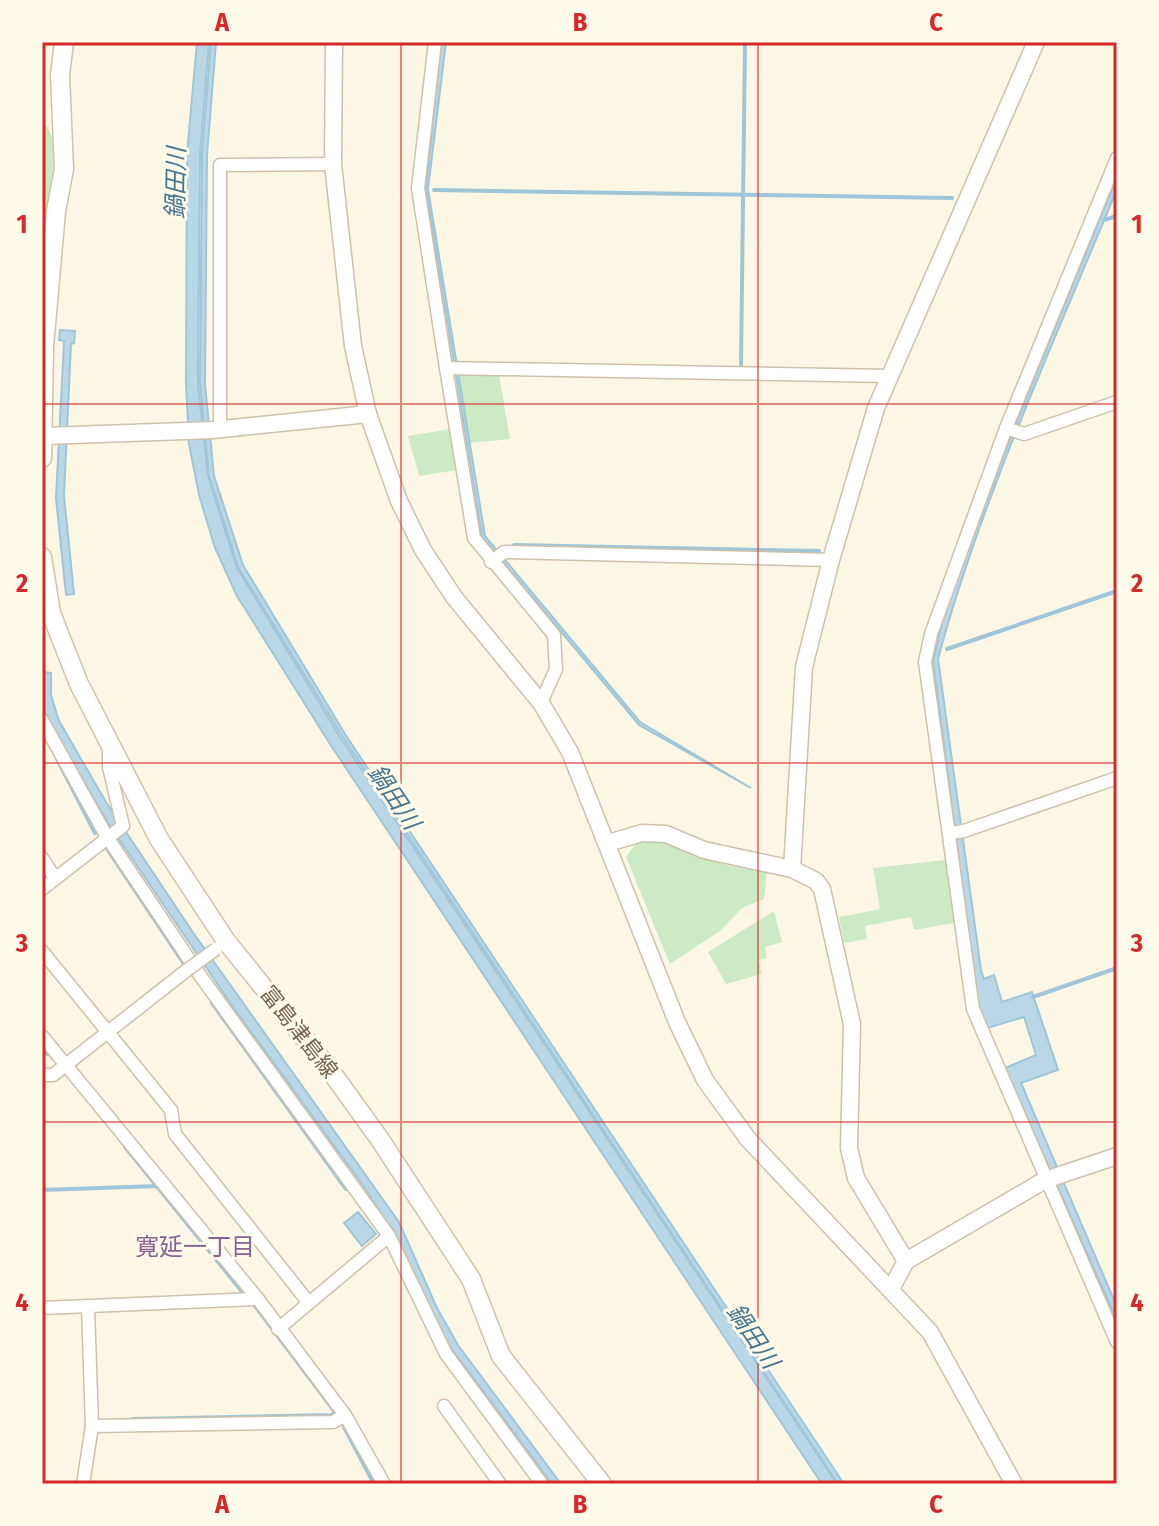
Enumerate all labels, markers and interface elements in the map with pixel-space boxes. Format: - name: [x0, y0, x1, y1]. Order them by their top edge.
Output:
- text: A: [214, 7, 230, 38]
- text: B: [573, 7, 588, 38]
- text: C: [929, 7, 943, 38]
- water label: 鍋田川: [161, 144, 191, 219]
- text: 1: [17, 209, 28, 240]
- text: 1: [1132, 209, 1143, 240]
- text: 2: [15, 568, 28, 599]
- text: 2: [1130, 568, 1143, 599]
- water label: 鍋田川: [362, 759, 427, 837]
- text: 3: [15, 928, 28, 959]
- text: 3: [1130, 928, 1143, 959]
- street label: 富島津島線: [254, 980, 344, 1084]
- district label: 寛延一丁目: [135, 1233, 255, 1261]
- text: 4: [15, 1287, 29, 1318]
- text: 4: [1130, 1287, 1144, 1318]
- water label: 鍋田川: [721, 1298, 786, 1376]
- text: A: [214, 1489, 230, 1520]
- text: B: [573, 1489, 588, 1520]
- text: C: [929, 1489, 943, 1520]

